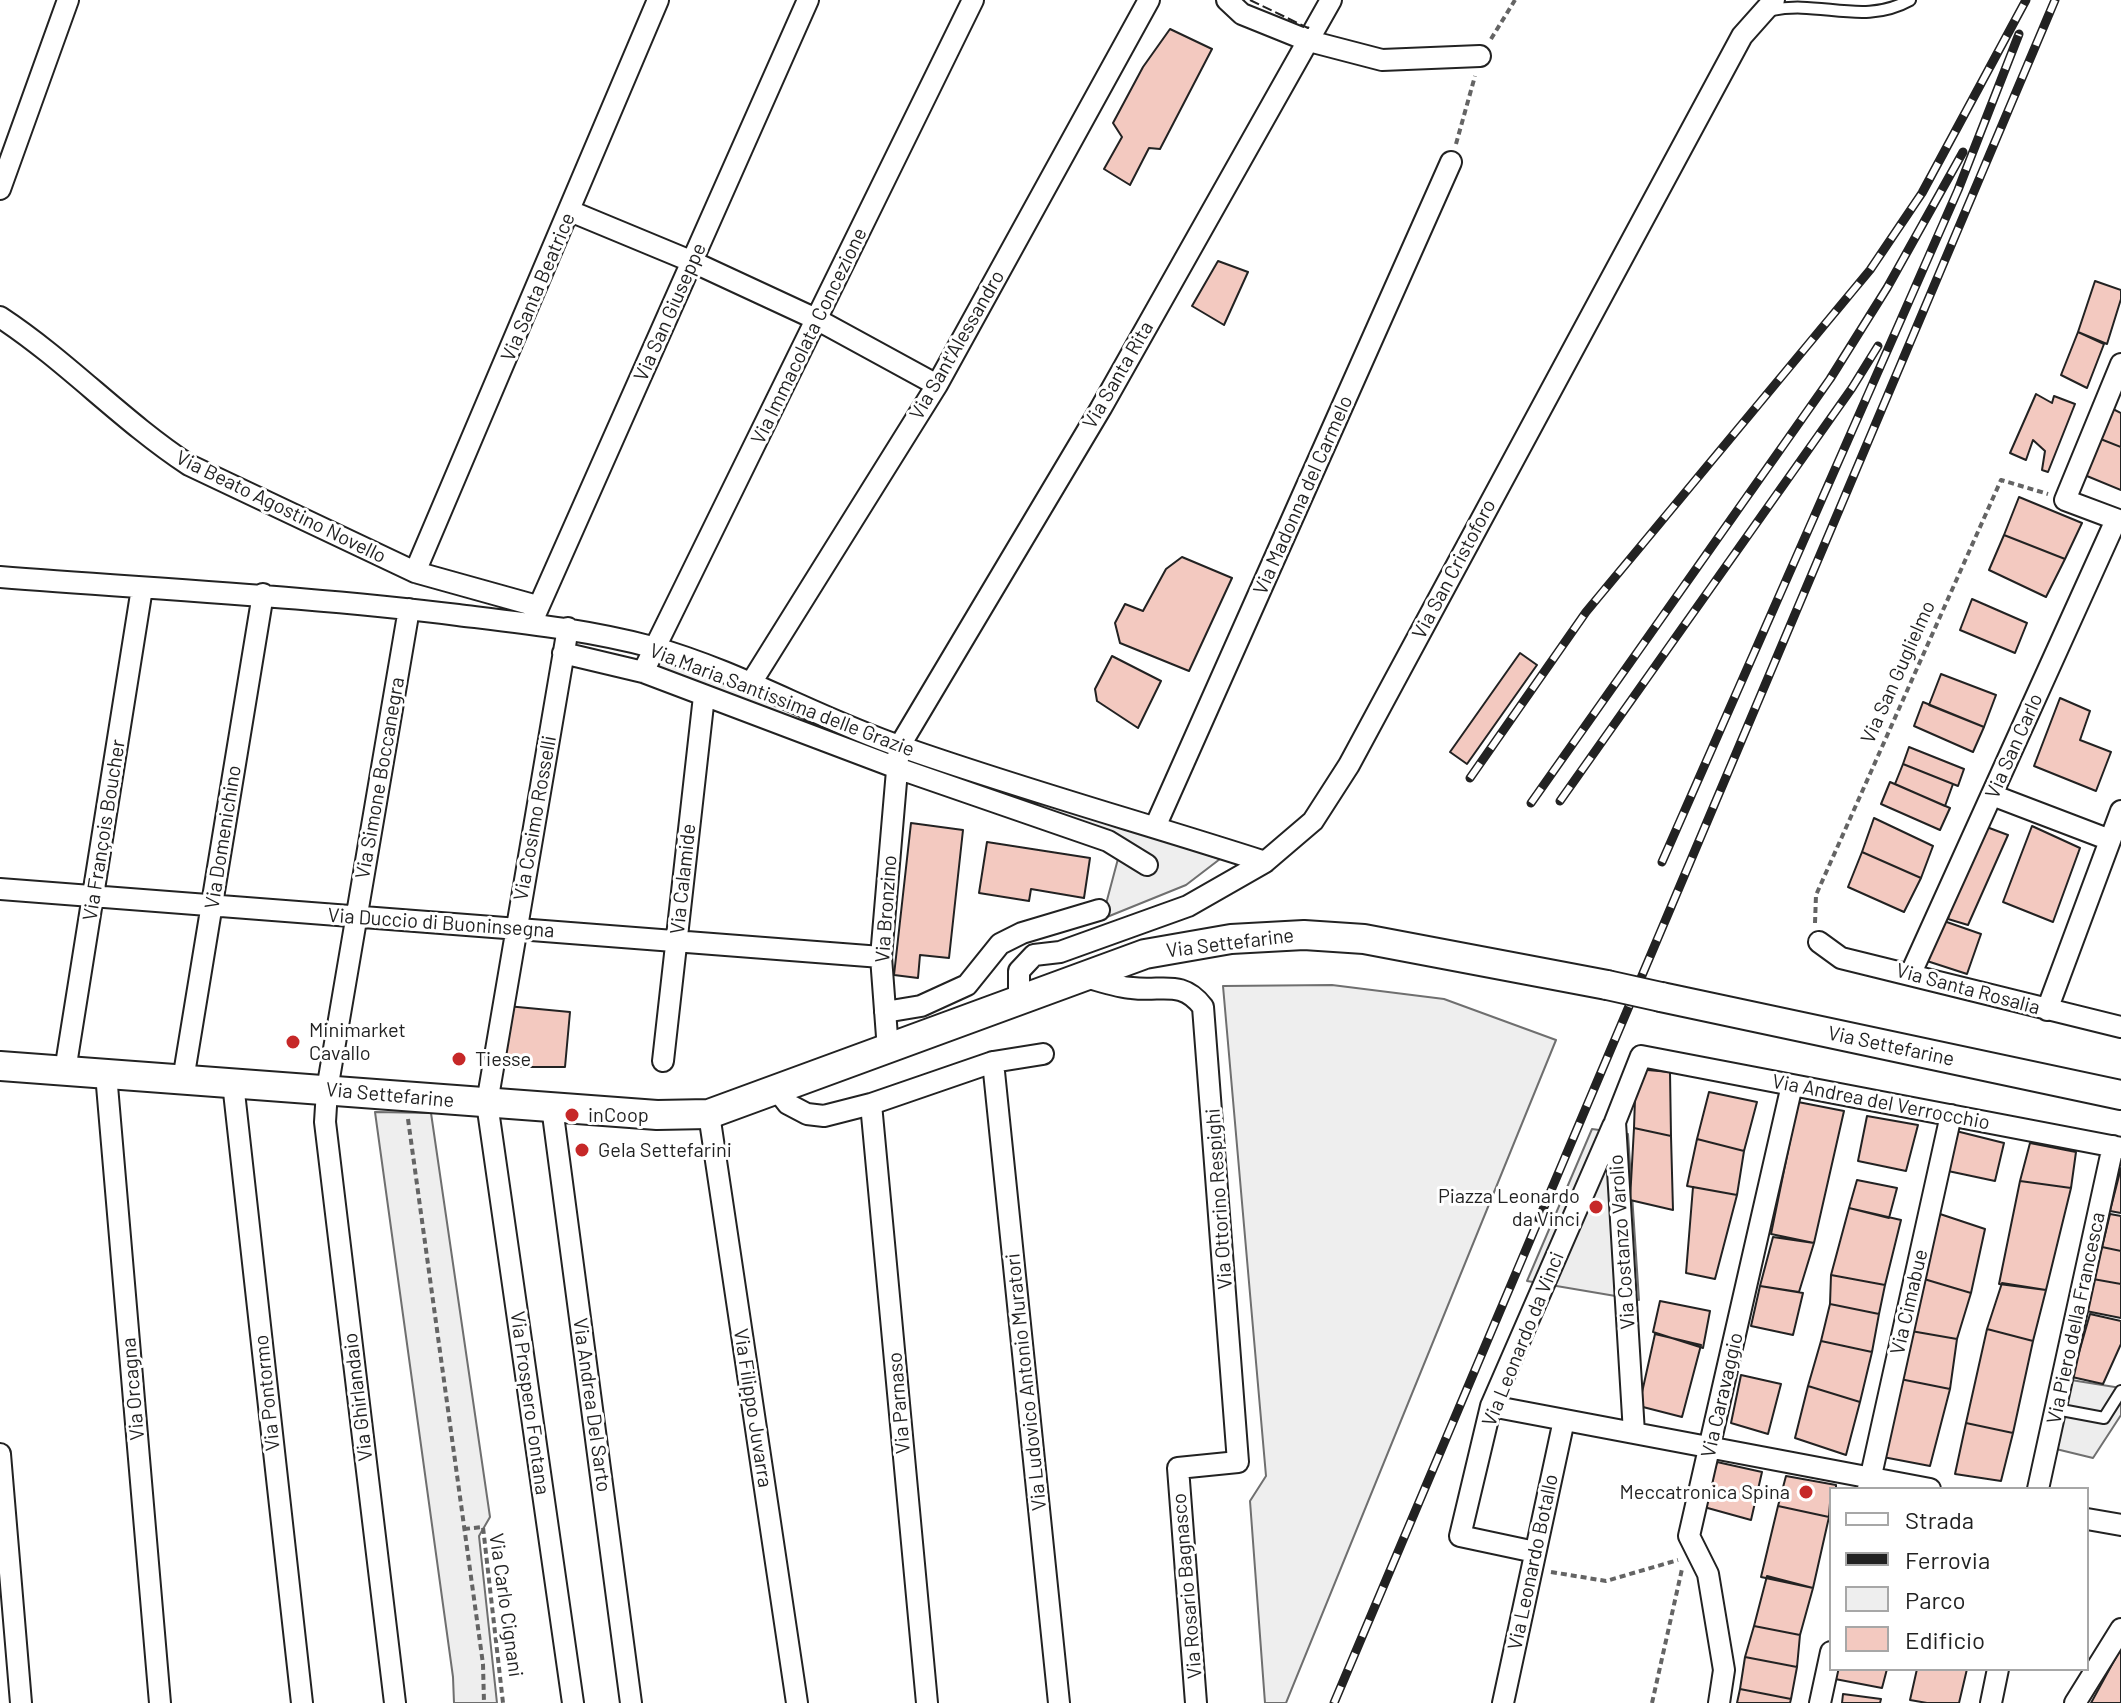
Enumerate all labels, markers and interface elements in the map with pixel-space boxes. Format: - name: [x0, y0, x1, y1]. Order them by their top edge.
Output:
- street label: Via Santa Beatrice: [496, 209, 580, 365]
- street label: Via Immacolata Concezione: [746, 224, 872, 448]
- street label: Via San Giuseppe: [629, 239, 711, 385]
- street label: Via Sant'Alessandro: [904, 266, 1010, 424]
- street label: Via Santa Rita: [1078, 317, 1158, 433]
- street label: Via Madonna del Carmelo: [1248, 392, 1358, 598]
- street label: Via Beato Agostino Novello: [172, 446, 390, 568]
- street label: Via San Cristoforo: [1407, 495, 1501, 643]
- street label: Via San Guglielmo: [1856, 597, 1940, 747]
- street label: Via Maria Santissima delle Grazie: [646, 638, 918, 762]
- street label: Via Simone Boccanegra: [350, 675, 410, 881]
- street label: Via San Carlo: [1980, 690, 2048, 802]
- street label: Via Cosimo Rosselli: [509, 734, 561, 902]
- street label: Via François Boucher: [78, 738, 130, 922]
- street label: Via Domenichino: [200, 763, 246, 911]
- street label: Via Calamide: [665, 822, 701, 936]
- street label: Via Bronzino: [870, 854, 902, 964]
- street label: Via Duccio di Buoninsegna: [327, 903, 555, 943]
- street label: Via Settefarine: [1165, 923, 1295, 963]
- street label: Via Santa Rosalia: [1893, 958, 2043, 1020]
- place label: Minimarket Cavallo: [309, 1018, 406, 1065]
- street label: Via Settefarine: [1826, 1021, 1956, 1071]
- marker: Minimarket Cavallo: [284, 1033, 302, 1051]
- place label: Tiesse: [475, 1047, 531, 1071]
- marker: Tiesse: [450, 1050, 468, 1068]
- street label: Via Andrea del Verrocchio: [1770, 1069, 1992, 1135]
- street label: Via Settefarine: [325, 1077, 455, 1113]
- place label: inCoop: [588, 1103, 649, 1127]
- marker: inCoop: [563, 1106, 581, 1124]
- street label: Via Ottorino Respighi: [1201, 1108, 1237, 1290]
- place label: Gela Settefarini: [598, 1138, 732, 1162]
- marker: Gela Settefarini: [573, 1141, 591, 1159]
- street label: Via Costanzo Varolio: [1604, 1154, 1640, 1330]
- place label: Piazza Leonardo da Vinci: [1438, 1184, 1580, 1231]
- marker: Piazza Leonardo da Vinci: [1587, 1198, 1605, 1216]
- street label: Via Piero della Francesca: [2042, 1210, 2110, 1426]
- street label: Via Cimabue: [1885, 1247, 1933, 1357]
- street label: Via Leonardo da Vinci: [1477, 1248, 1569, 1430]
- street label: Via Ludovico Antonio Muratori: [1001, 1252, 1051, 1512]
- street label: Via Prospero Fontana: [505, 1310, 555, 1496]
- street label: Via Andrea Del Sarto: [568, 1316, 616, 1494]
- street label: Via Filippo Juvarra: [729, 1327, 777, 1489]
- street label: Via Caravaggio: [1696, 1330, 1748, 1460]
- street label: Via Ghirlandaio: [338, 1331, 378, 1463]
- street label: Via Pontormo: [249, 1334, 285, 1452]
- street label: Via Orcagna: [117, 1337, 149, 1441]
- street label: Via Parnaso: [883, 1351, 915, 1455]
- street label: Via Leonardo Botallo: [1503, 1472, 1563, 1652]
- place label: Meccatronica Spina: [1619, 1480, 1790, 1504]
- marker: Meccatronica Spina: [1797, 1483, 1815, 1501]
- legend: [1829, 1487, 2089, 1671]
- street label: Via Rosario Bagnasco: [1167, 1492, 1207, 1680]
- text: Strada: [1905, 1505, 1974, 1534]
- street label: Via Carlo Cignani: [484, 1532, 528, 1678]
- text: Ferrovia: [1905, 1545, 1990, 1574]
- text: Parco: [1905, 1585, 1966, 1614]
- text: Edificio: [1905, 1625, 1985, 1654]

